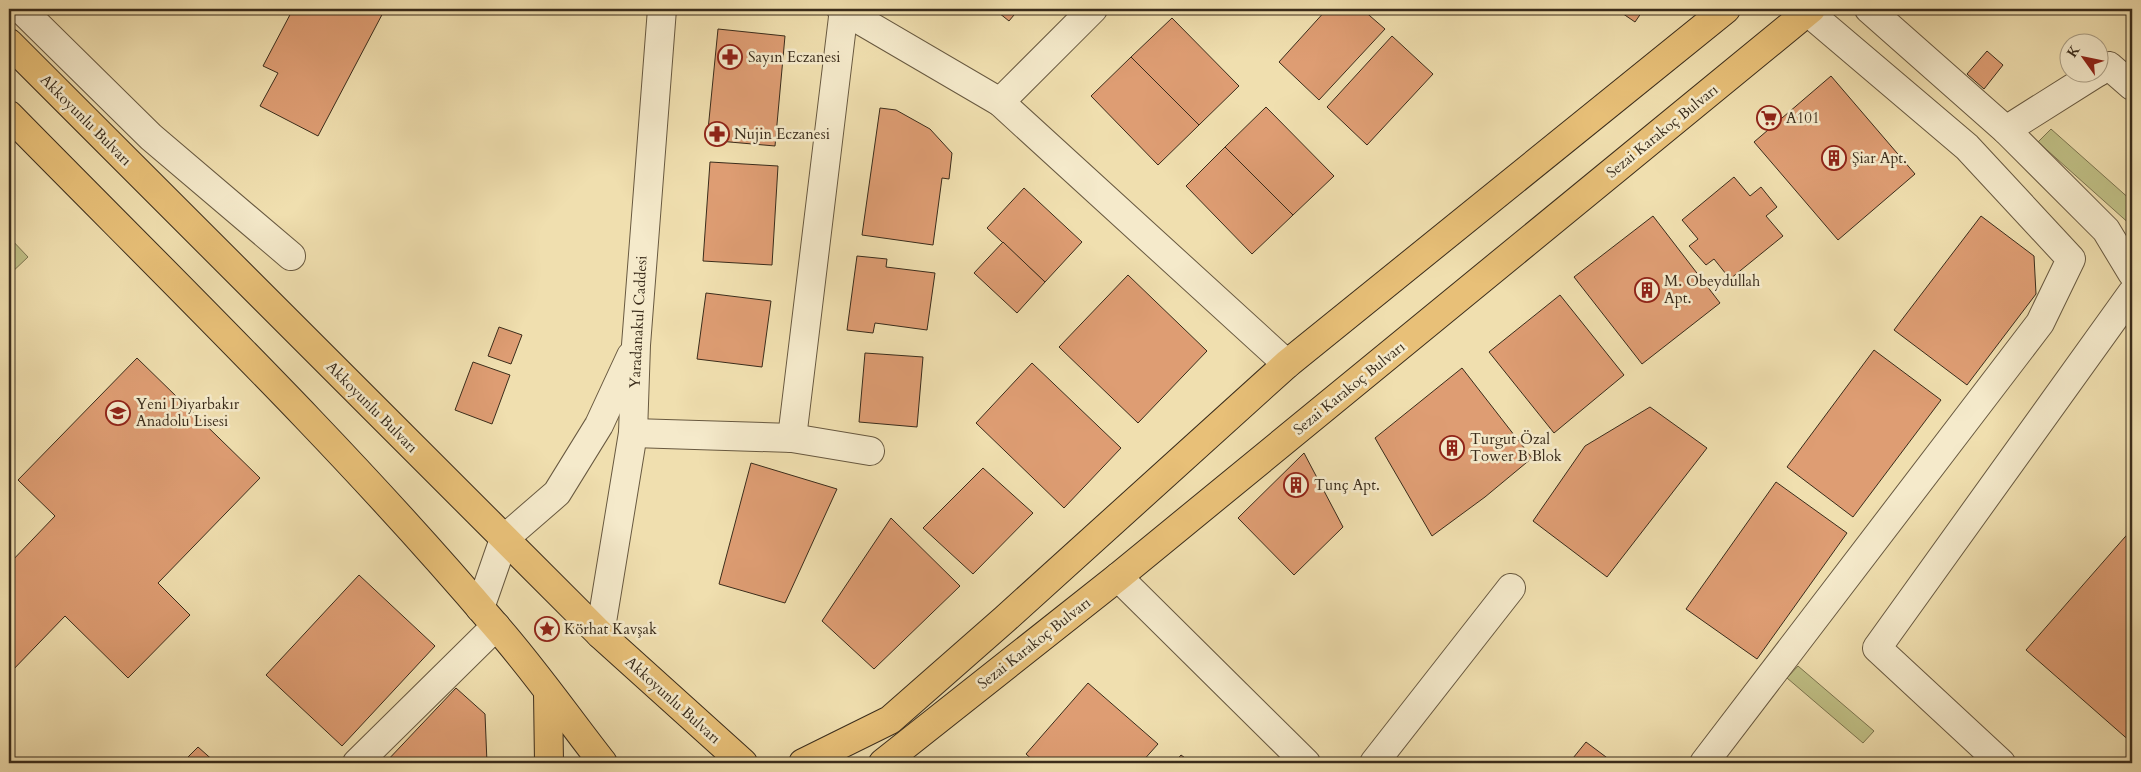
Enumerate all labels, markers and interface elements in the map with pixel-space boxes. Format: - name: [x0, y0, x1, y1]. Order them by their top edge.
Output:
- north arrow: [2058, 32, 2108, 82]
- text: K: [2062, 41, 2085, 61]
- pharmacy icon: Sayın Eczanesi: [717, 44, 743, 70]
- place label: Sayın Eczanesi: [748, 47, 841, 67]
- street label: Akkoyunlu Bulvarı: [36, 70, 136, 170]
- street label: Sezai Karakoç Bulvarı: [1602, 80, 1722, 182]
- supermarket icon: A101: [1756, 105, 1782, 131]
- place label: A101: [1786, 108, 1820, 128]
- pharmacy icon: Nujin Eczanesi: [704, 121, 730, 147]
- place label: Nujin Eczanesi: [734, 124, 830, 144]
- building icon: Şiar Apt.: [1821, 145, 1847, 171]
- place label: Şiar Apt.: [1852, 148, 1907, 168]
- street label: Yaradanakul Caddesi: [625, 255, 651, 389]
- place label: M. Obeydullah Apt.: [1664, 271, 1761, 308]
- building icon: M. Obeydullah Apt.: [1634, 277, 1660, 303]
- street label: Sezai Karakoç Bulvarı: [1289, 337, 1409, 439]
- street label: Akkoyunlu Bulvarı: [322, 357, 422, 457]
- place label: Yeni Diyarbakır Anadolu Lisesi: [136, 394, 240, 431]
- school or university icon: Yeni Diyarbakır Anadolu Lisesi: [105, 400, 131, 426]
- place label: Turgut Özal Tower B Blok: [1470, 429, 1562, 466]
- building icon: Turgut Özal Tower B Blok: [1439, 435, 1465, 461]
- building icon: Tunç Apt.: [1283, 472, 1309, 498]
- place label: Tunç Apt.: [1314, 475, 1380, 495]
- street label: Sezai Karakoç Bulvarı: [973, 593, 1095, 693]
- place icon: Körhat Kavşak: [534, 616, 560, 642]
- place label: Körhat Kavşak: [564, 619, 657, 639]
- street label: Akkoyunlu Bulvarı: [621, 652, 725, 748]

